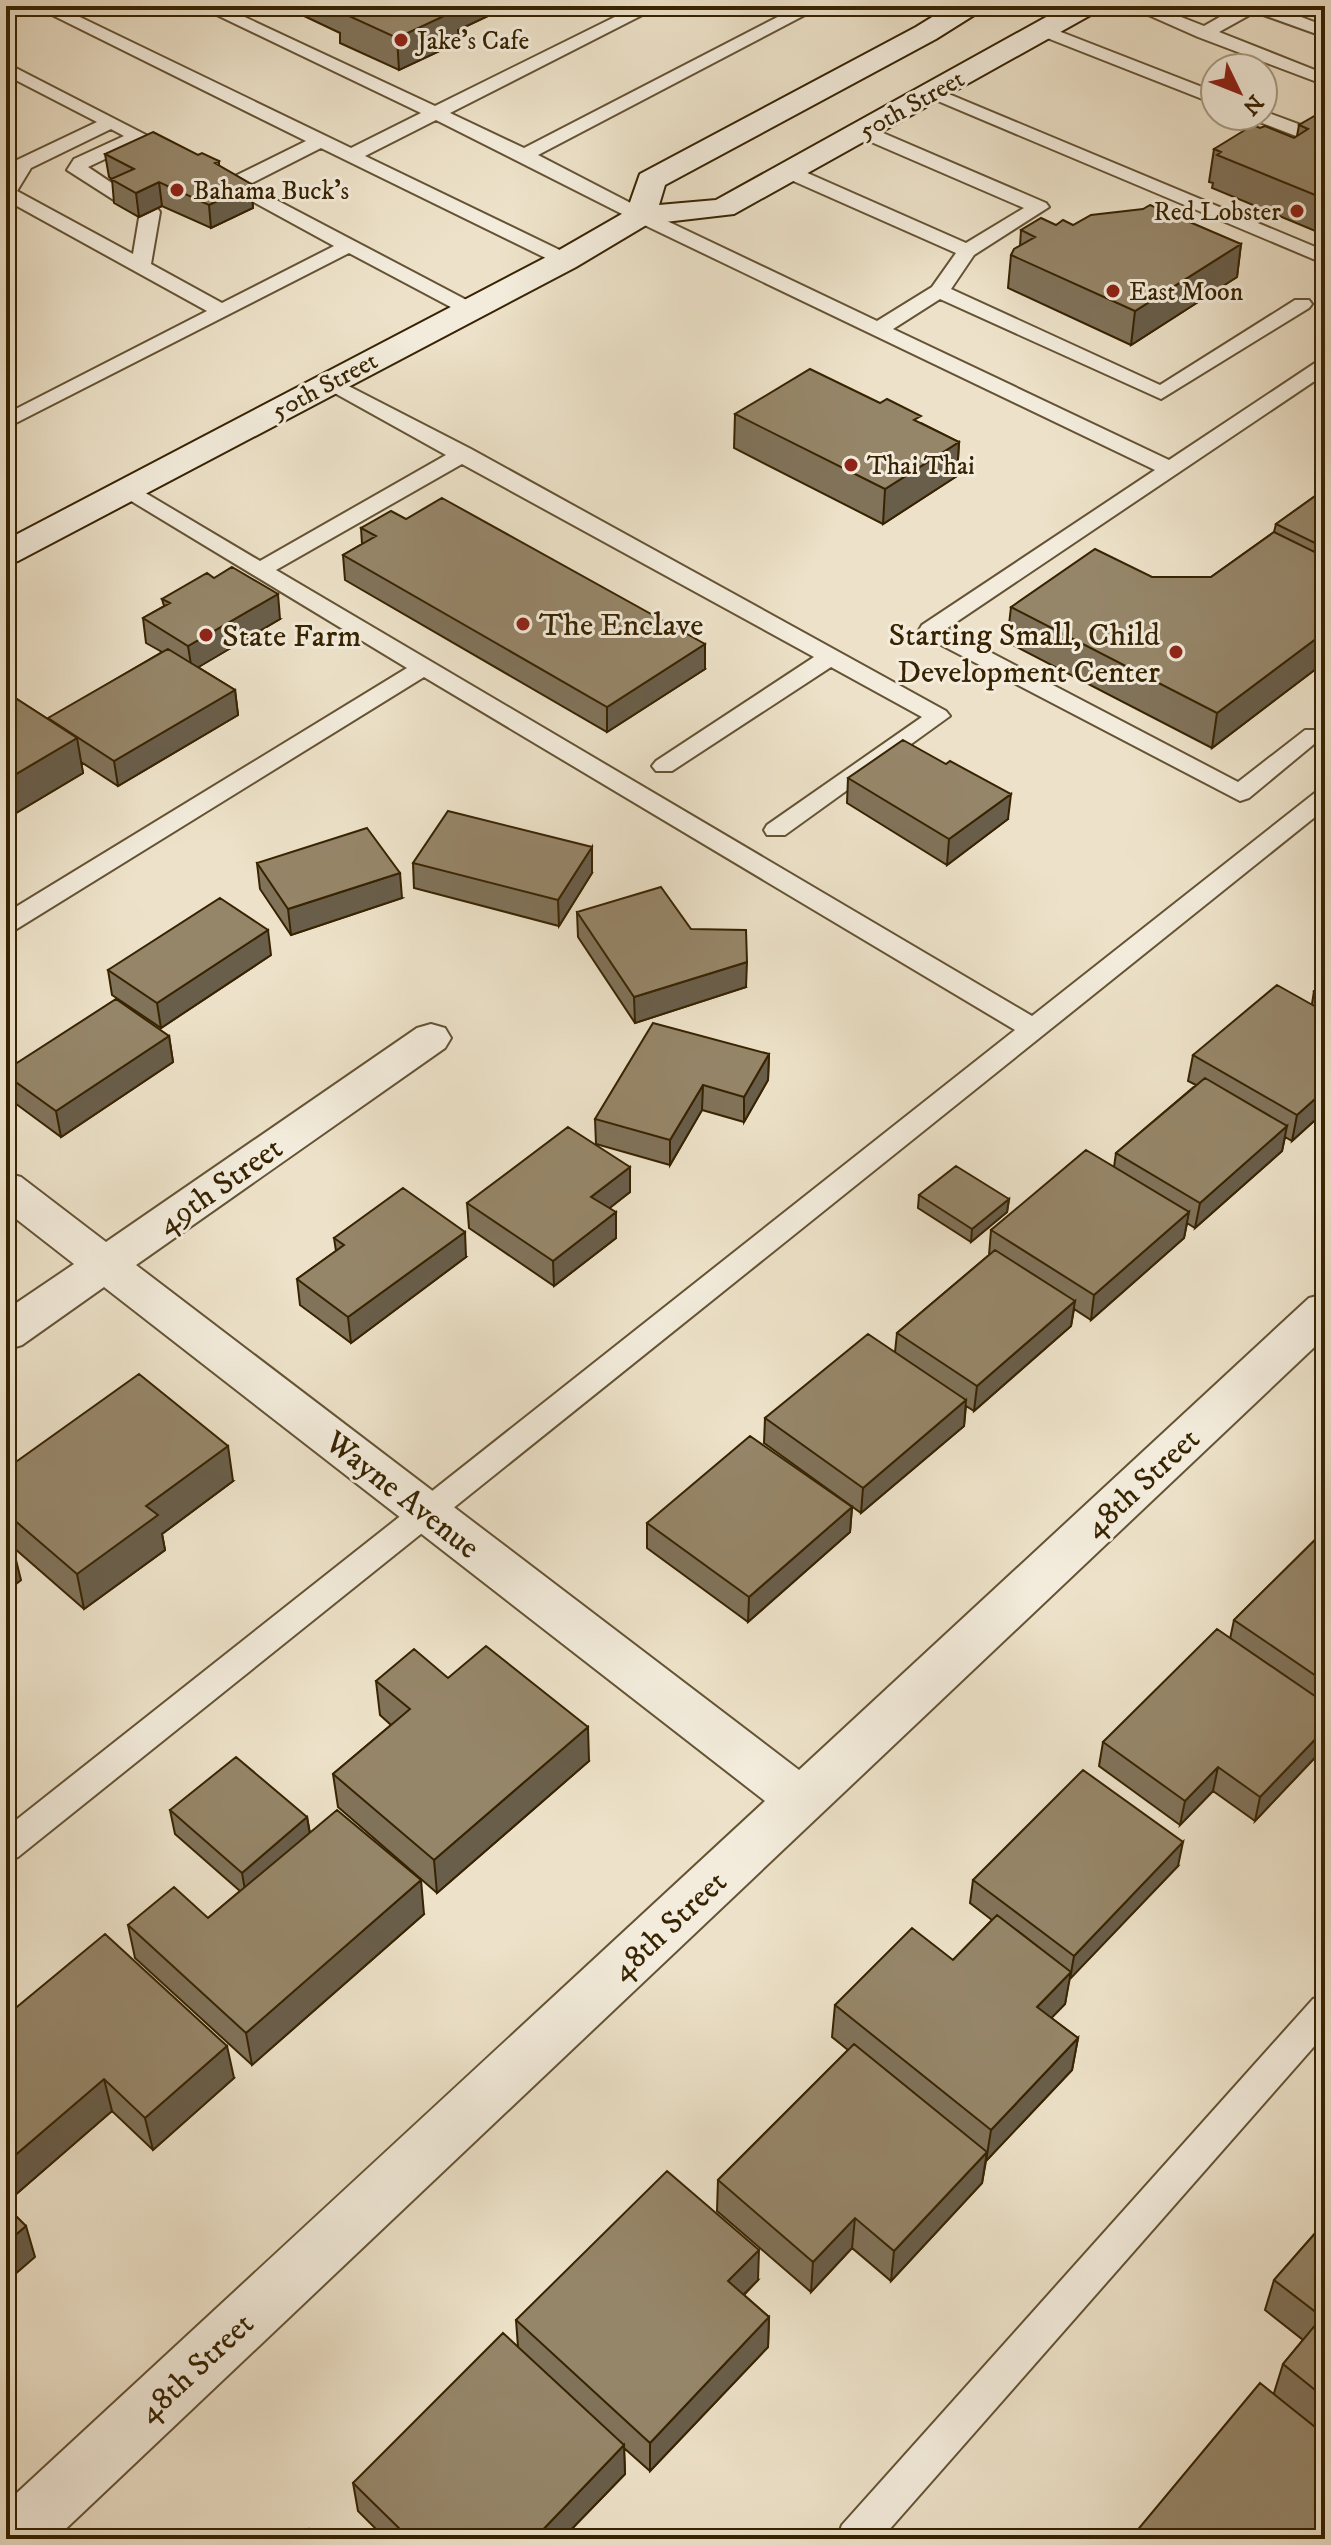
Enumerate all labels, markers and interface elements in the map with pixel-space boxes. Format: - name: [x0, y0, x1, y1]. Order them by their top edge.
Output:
- place label: Jake's Cafe: [415, 25, 529, 58]
- marker: Jake's Cafe: [392, 31, 410, 49]
- north arrow: [1199, 52, 1279, 132]
- street label: 50th Street: [853, 63, 970, 148]
- text: N: [1236, 89, 1269, 120]
- place label: Bahama Buck's: [193, 175, 349, 208]
- marker: Bahama Buck's: [168, 181, 186, 199]
- place label: Red Lobster: [1154, 196, 1281, 229]
- marker: Red Lobster: [1288, 202, 1306, 220]
- place label: East Moon: [1129, 276, 1244, 309]
- marker: East Moon: [1104, 282, 1122, 300]
- street label: 50th Street: [266, 345, 384, 428]
- place label: Thai Thai: [867, 450, 975, 483]
- marker: Thai Thai: [842, 456, 860, 474]
- place label: The Enclave: [539, 606, 703, 646]
- marker: The Enclave: [514, 615, 532, 633]
- place label: Starting Small, Child Development Center: [889, 616, 1160, 693]
- place label: State Farm: [222, 617, 361, 657]
- marker: State Farm: [197, 626, 215, 644]
- marker: Starting Small, Child Development Center: [1167, 643, 1185, 661]
- street label: 49th Street: [150, 1129, 291, 1244]
- street label: 48th Street: [1076, 1420, 1209, 1547]
- street label: Wayne Avenue: [316, 1422, 487, 1568]
- street label: 48th Street: [603, 1863, 736, 1990]
- street label: 48th Street: [130, 2305, 263, 2432]

